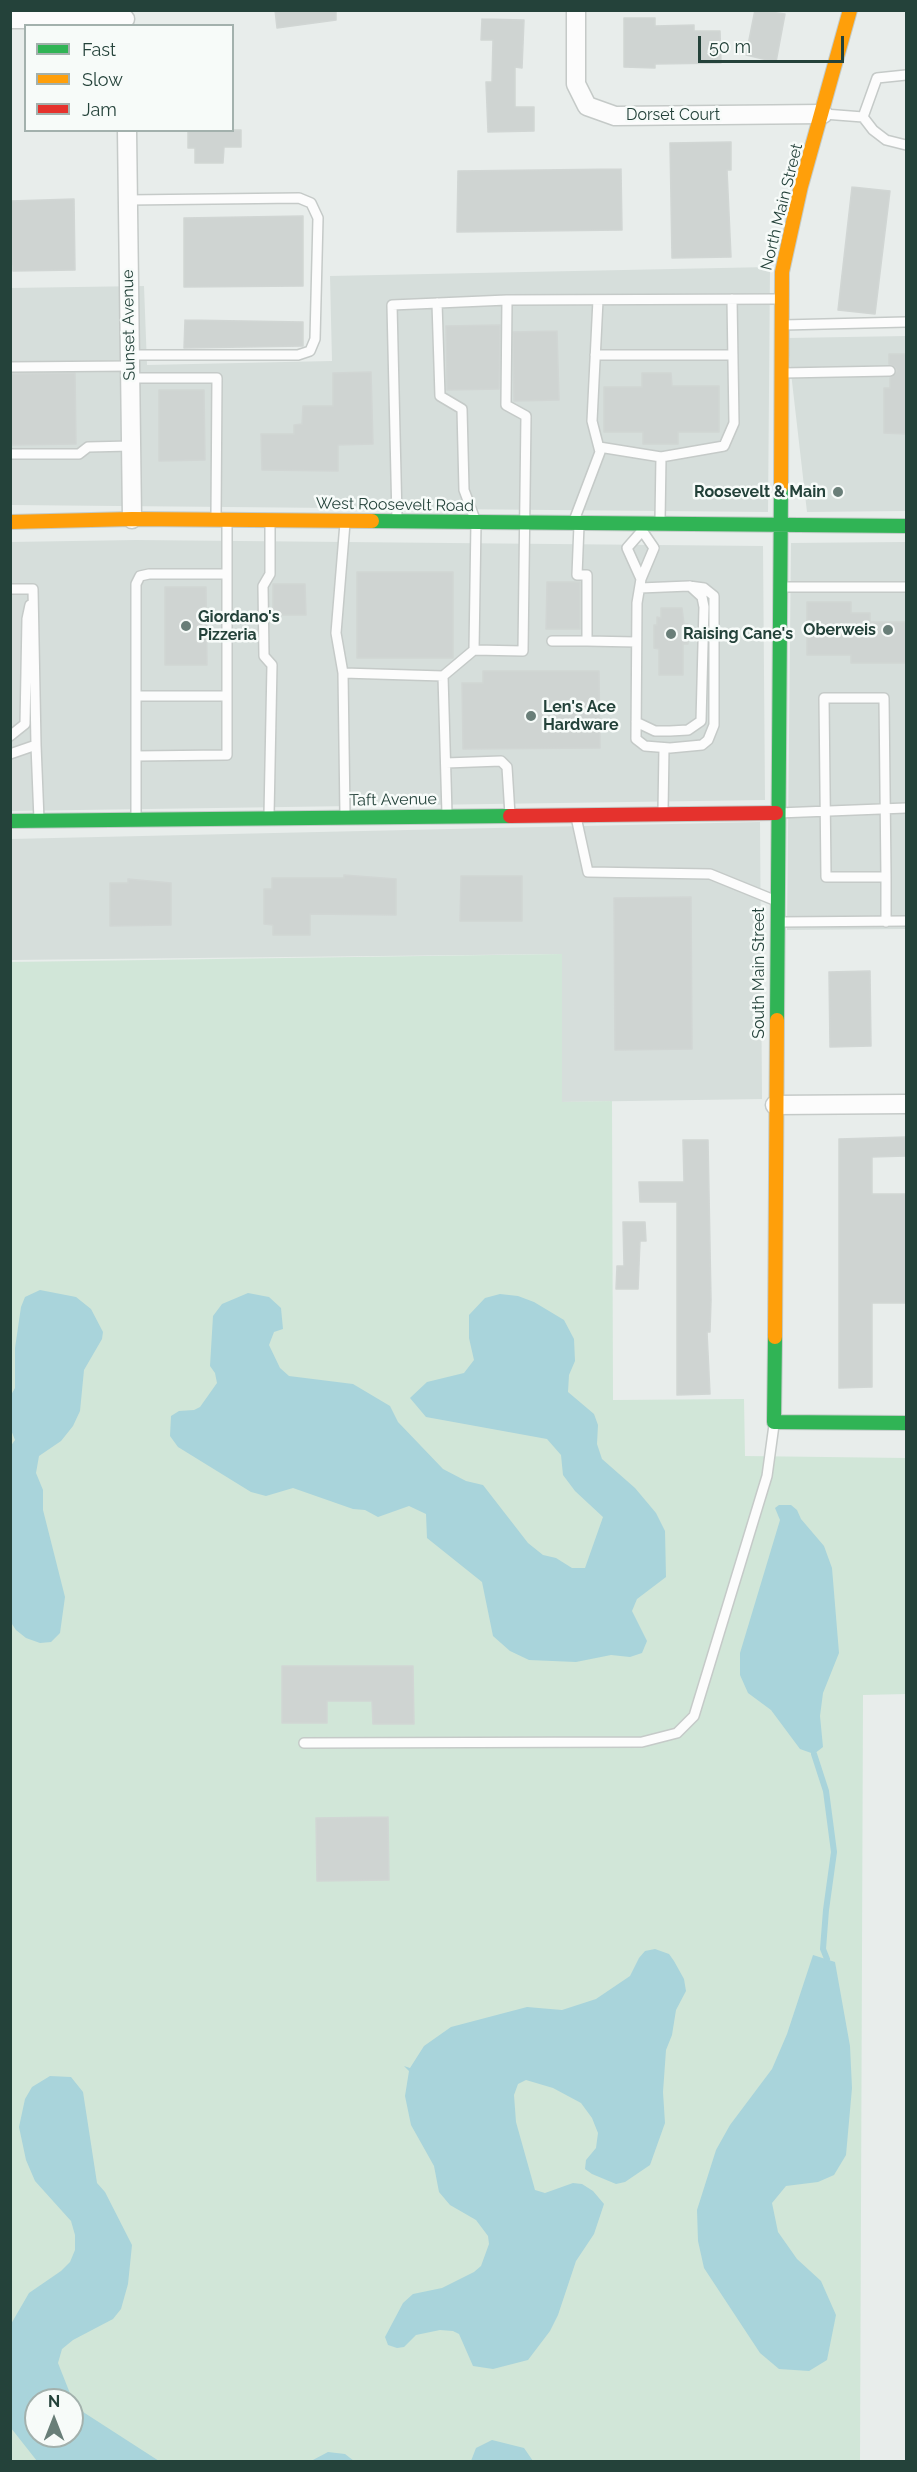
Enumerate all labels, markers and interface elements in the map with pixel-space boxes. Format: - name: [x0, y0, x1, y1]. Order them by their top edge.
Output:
- legend: [24, 24, 234, 132]
- scale bar: [701, 24, 846, 62]
- text: 50 m: [709, 36, 751, 57]
- text: Fast: [82, 39, 116, 60]
- text: Slow: [82, 69, 123, 90]
- text: Jam: [82, 99, 117, 120]
- street label: Dorset Court: [626, 105, 720, 125]
- street label: North Main Street: [757, 142, 807, 272]
- street label: Sunset Avenue: [118, 269, 140, 381]
- place label: Roosevelt & Main: [694, 482, 826, 502]
- marker: Roosevelt & Main: [831, 485, 845, 499]
- street label: West Roosevelt Road: [316, 494, 474, 516]
- place label: Giordano's Pizzeria: [198, 607, 280, 645]
- marker: Giordano's Pizzeria: [179, 619, 193, 633]
- place label: Oberweis: [803, 620, 876, 640]
- marker: Oberweis: [881, 623, 895, 637]
- place label: Raising Cane's: [683, 624, 793, 644]
- marker: Raising Cane's: [664, 627, 678, 641]
- place label: Len's Ace Hardware: [543, 697, 618, 735]
- marker: Len's Ace Hardware: [524, 709, 538, 723]
- street label: Taft Avenue: [349, 790, 437, 810]
- street label: South Main Street: [749, 907, 769, 1039]
- north arrow: [24, 2388, 84, 2448]
- text: N: [48, 2392, 60, 2411]

